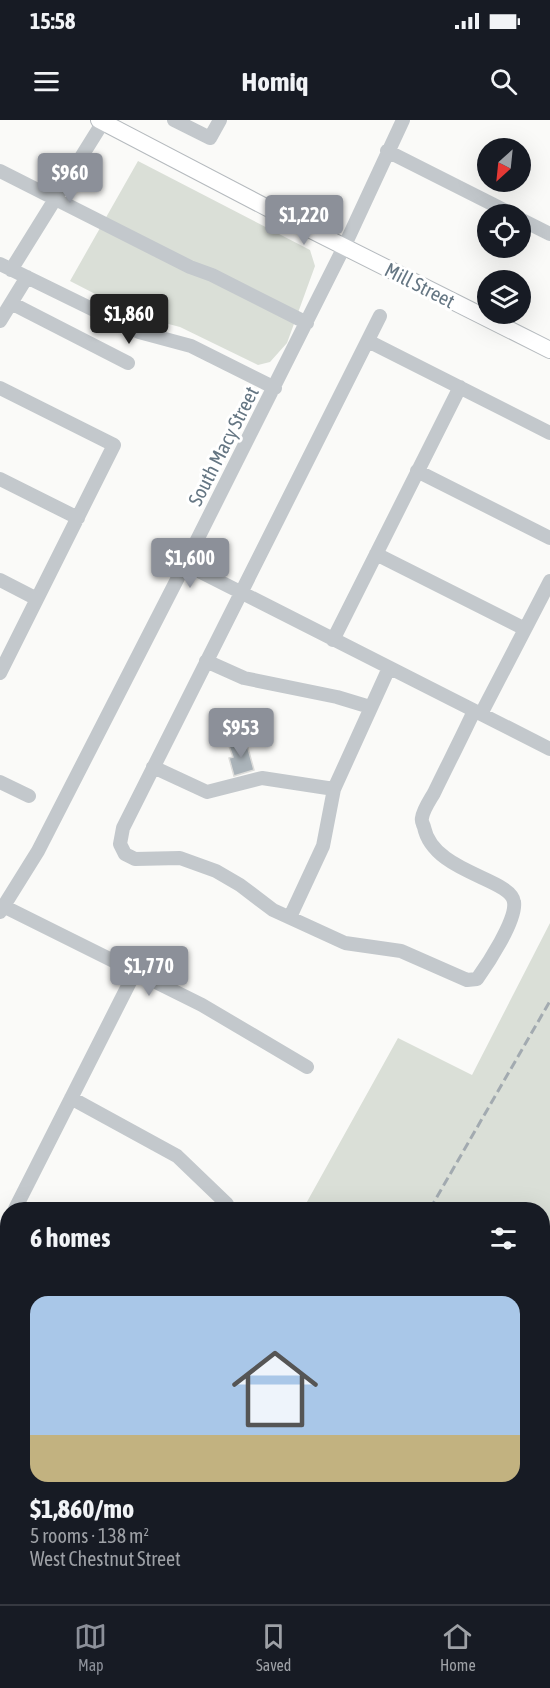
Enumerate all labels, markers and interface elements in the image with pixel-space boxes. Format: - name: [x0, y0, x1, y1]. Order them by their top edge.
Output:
- text: 15:58: [30, 8, 75, 34]
- icon: menu: [30, 65, 63, 98]
- icon: search: [487, 65, 520, 98]
- text: Homiq: [242, 66, 308, 97]
- north arrow: [477, 138, 531, 192]
- map controls: [477, 138, 531, 324]
- pin: $960: [34, 153, 106, 204]
- text: $960: [52, 161, 88, 184]
- pin: $1,220: [255, 195, 353, 246]
- text: $1,220: [279, 203, 329, 226]
- button: locate: [477, 204, 531, 258]
- street label: Mill Street: [381, 258, 459, 312]
- button: layers: [477, 270, 531, 324]
- pin: $1,860: [80, 294, 178, 345]
- text: $1,860: [104, 302, 154, 325]
- street label: South Macy Street: [183, 382, 263, 509]
- pin: $1,600: [141, 538, 239, 589]
- text: $1,600: [165, 546, 215, 569]
- pin: $953: [205, 708, 277, 759]
- text: $953: [223, 716, 259, 739]
- pin: $1,770: [100, 946, 198, 997]
- text: $1,770: [124, 954, 174, 977]
- icon: filters: [487, 1222, 520, 1255]
- text: 6 homes: [30, 1223, 110, 1253]
- icon: home: [221, 1335, 329, 1443]
- text: $1,860/mo: [30, 1494, 134, 1524]
- text: 5 rooms · 138 m²: [30, 1524, 149, 1547]
- text: West Chestnut Street: [30, 1547, 181, 1570]
- tab: Map: [74, 1620, 107, 1674]
- tab: Saved: [256, 1620, 291, 1674]
- tab: Home: [440, 1620, 476, 1674]

